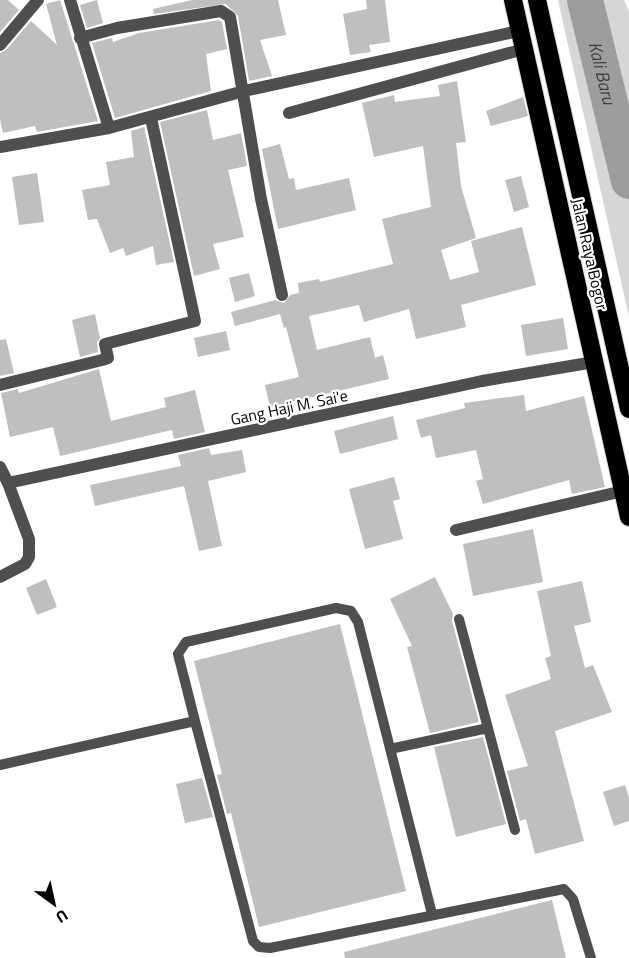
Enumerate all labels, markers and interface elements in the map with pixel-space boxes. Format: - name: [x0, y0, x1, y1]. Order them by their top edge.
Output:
- water label: Kali Baru: [582, 39, 624, 108]
- street label: Jalan Raya Bogor: [565, 196, 615, 313]
- street label: Gang Haji M. Sai'e: [228, 383, 350, 431]
- north arrow: [24, 874, 84, 934]
- text: U: [51, 904, 73, 929]

